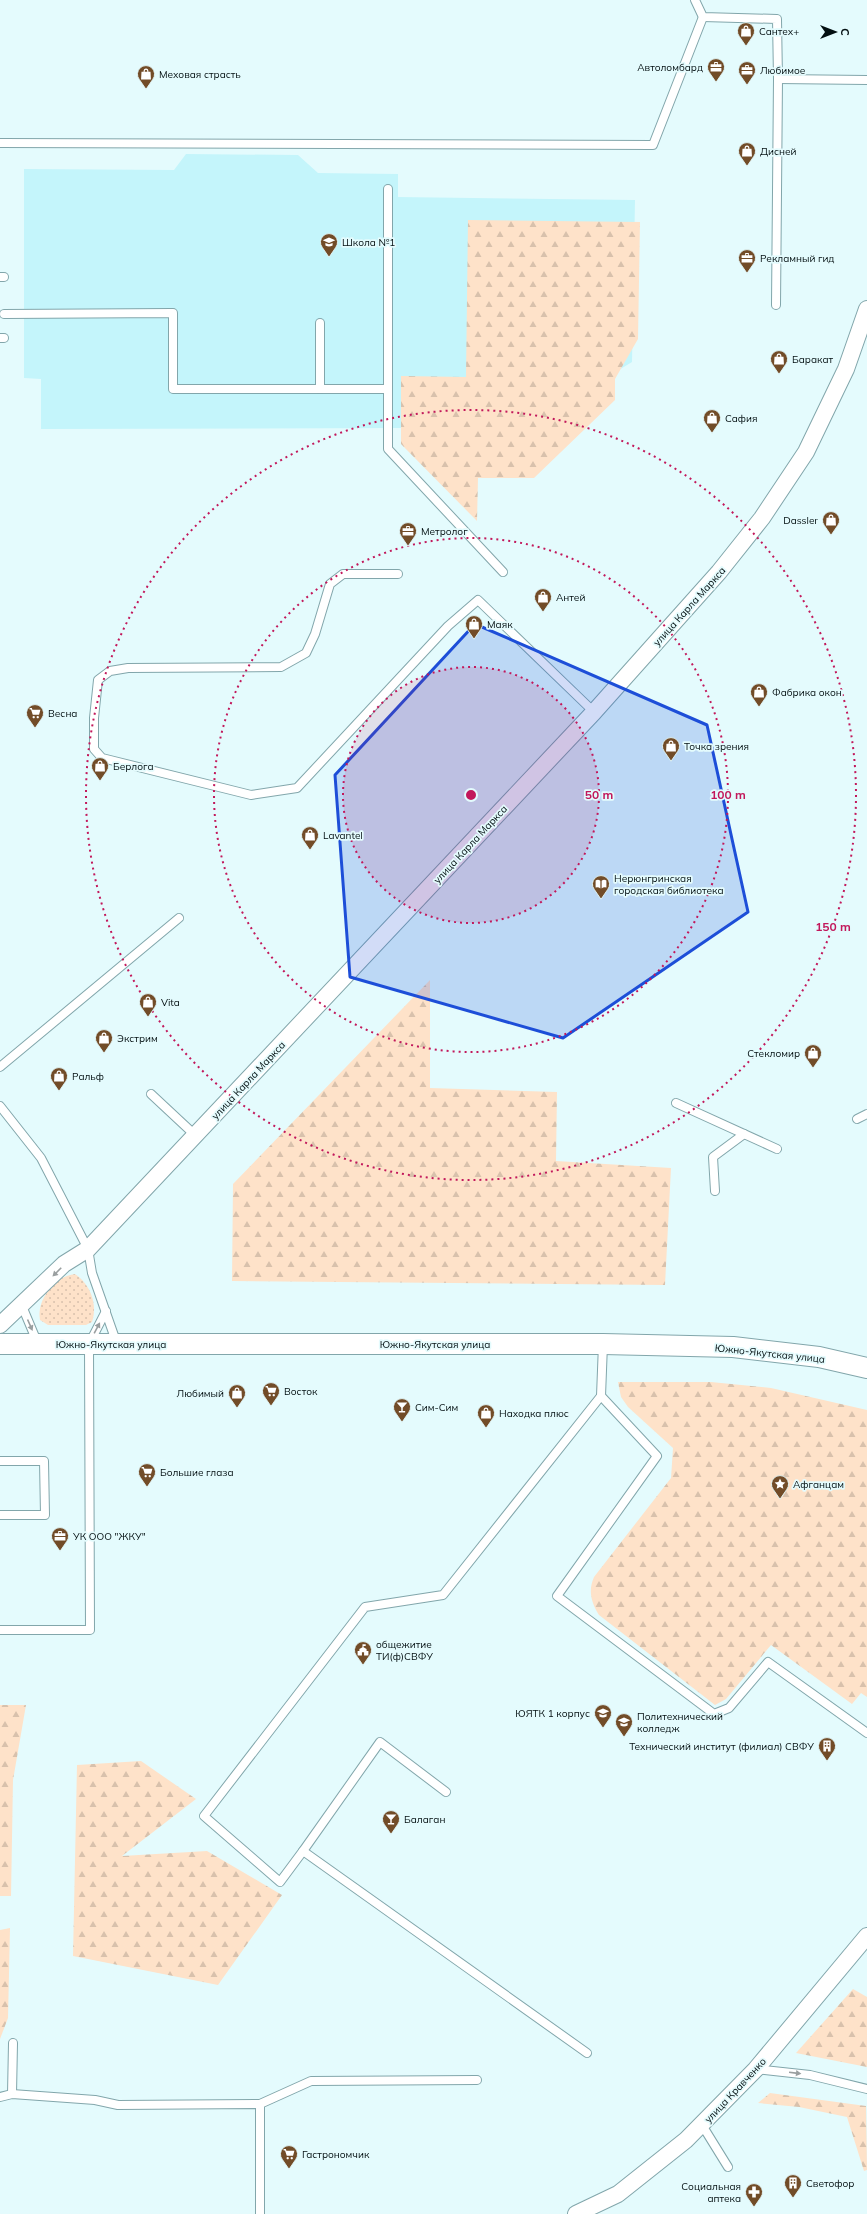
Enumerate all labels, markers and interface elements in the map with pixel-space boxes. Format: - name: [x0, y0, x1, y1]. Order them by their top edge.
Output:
- north arrow: [815, 12, 855, 52]
- shop icon: Сантех+: [736, 21, 756, 46]
- place label: Сантех+: [759, 25, 799, 38]
- text: С: [838, 28, 852, 36]
- office icon: Автоломбард: [706, 57, 726, 82]
- office icon: Любимое: [737, 60, 757, 85]
- place label: Автоломбард: [637, 61, 703, 74]
- shop icon: Меховая страсть: [136, 64, 156, 89]
- place label: Любимое: [760, 64, 806, 77]
- place label: Меховая страсть: [159, 68, 241, 81]
- shop icon: Дисней: [737, 141, 757, 166]
- place label: Дисней: [760, 145, 797, 158]
- school or university icon: Школа №1: [319, 232, 339, 257]
- place label: Школа №1: [342, 236, 395, 249]
- office icon: Рекламный гид: [737, 248, 757, 273]
- place label: Рекламный гид: [760, 252, 834, 265]
- shop icon: Баракат: [769, 349, 789, 374]
- place label: Баракат: [792, 353, 834, 366]
- shop icon: Сафия: [702, 408, 722, 433]
- place label: Сафия: [725, 412, 757, 425]
- shop icon: Dassler: [821, 510, 841, 535]
- place label: Dassler: [783, 514, 818, 527]
- office icon: Метролог: [398, 521, 418, 546]
- place label: Метролог: [421, 525, 468, 538]
- street label: улица Карла Маркса: [650, 564, 728, 649]
- shop icon: Антей: [533, 587, 553, 612]
- place label: Антей: [556, 591, 585, 604]
- shop icon: Маяк: [464, 614, 484, 639]
- place label: Маяк: [487, 618, 513, 631]
- shop icon: Фабрика окон: [749, 682, 769, 707]
- place label: Фабрика окон: [772, 686, 842, 699]
- supermarket icon: Весна: [25, 703, 45, 728]
- place label: Весна: [48, 707, 77, 720]
- shop icon: Точка зрения: [661, 736, 681, 761]
- place label: Точка зрения: [684, 740, 749, 753]
- shop icon: Берлога: [90, 756, 110, 781]
- place label: Берлога: [113, 760, 154, 773]
- text: 50 m: [585, 787, 613, 802]
- text: 100 m: [710, 787, 746, 802]
- centre of rings: [464, 788, 478, 802]
- street label: улица Карла Маркса: [431, 802, 510, 886]
- shop icon: Lavantel: [300, 825, 320, 850]
- place label: Lavantel: [323, 829, 363, 842]
- place label: Нерюнгринская городская библиотека: [614, 872, 724, 897]
- library icon: Нерюнгринская городская библиотека: [591, 874, 611, 899]
- text: 150 m: [815, 919, 851, 934]
- shop icon: Vita: [138, 992, 158, 1017]
- place label: Vita: [161, 996, 180, 1009]
- shop icon: Экстрим: [94, 1028, 114, 1053]
- place label: Экстрим: [117, 1032, 158, 1045]
- street label: улица Карла Маркса: [209, 1038, 288, 1122]
- shop icon: Стекломир: [803, 1043, 823, 1068]
- place label: Стекломир: [747, 1047, 800, 1060]
- shop icon: Ральф: [49, 1066, 69, 1091]
- place label: Ральф: [72, 1070, 104, 1083]
- one-way arrow: [52, 1267, 62, 1277]
- one-way arrow: [27, 1319, 33, 1331]
- one-way arrow: [94, 1322, 101, 1334]
- street label: Южно-Якутская улица: [56, 1338, 166, 1351]
- street label: Южно-Якутская улица: [380, 1338, 490, 1351]
- street label: Южно-Якутская улица: [714, 1341, 826, 1366]
- supermarket icon: Восток: [261, 1381, 281, 1406]
- shop icon: Любимый: [227, 1383, 247, 1408]
- place label: Восток: [284, 1385, 318, 1398]
- place label: Любимый: [177, 1387, 224, 1400]
- bar icon: Сим-Сим: [392, 1397, 412, 1422]
- place label: Сим-Сим: [415, 1401, 458, 1414]
- shop icon: Находка плюс: [476, 1403, 496, 1428]
- place label: Находка плюс: [499, 1407, 569, 1420]
- supermarket icon: Большие глаза: [137, 1462, 157, 1487]
- place label: Большие глаза: [160, 1466, 234, 1479]
- place icon: Афганцам: [770, 1474, 790, 1499]
- place label: Афганцам: [793, 1478, 844, 1491]
- office icon: УК ООО "ЖКУ": [50, 1526, 70, 1551]
- place label: УК ООО "ЖКУ": [72, 1530, 146, 1543]
- place label: общежитие ТИ(ф)СВФУ: [376, 1638, 433, 1663]
- public building icon: общежитие ТИ(ф)СВФУ: [353, 1640, 373, 1665]
- school or university icon: ЮЯТК 1 корпус: [593, 1703, 613, 1728]
- place label: ЮЯТК 1 корпус: [515, 1707, 590, 1720]
- place label: Политехнический колледж: [637, 1710, 723, 1735]
- school or university icon: Политехнический колледж: [614, 1712, 634, 1737]
- building icon: Технический институт (филиал) СВФУ: [817, 1736, 837, 1761]
- place label: Технический институт (филиал) СВФУ: [629, 1740, 814, 1753]
- bar icon: Балаган: [381, 1809, 401, 1834]
- place label: Балаган: [404, 1813, 445, 1826]
- street label: улица Кравченко: [702, 2055, 769, 2126]
- one-way arrow: [789, 2070, 801, 2076]
- supermarket icon: Гастрономчик: [279, 2144, 299, 2169]
- place label: Гастрономчик: [302, 2148, 370, 2161]
- building icon: Светофор: [783, 2173, 803, 2198]
- place label: Светофор: [806, 2177, 854, 2190]
- place label: Социальная аптека: [681, 2180, 741, 2205]
- pharmacy icon: Социальная аптека: [744, 2182, 764, 2207]

